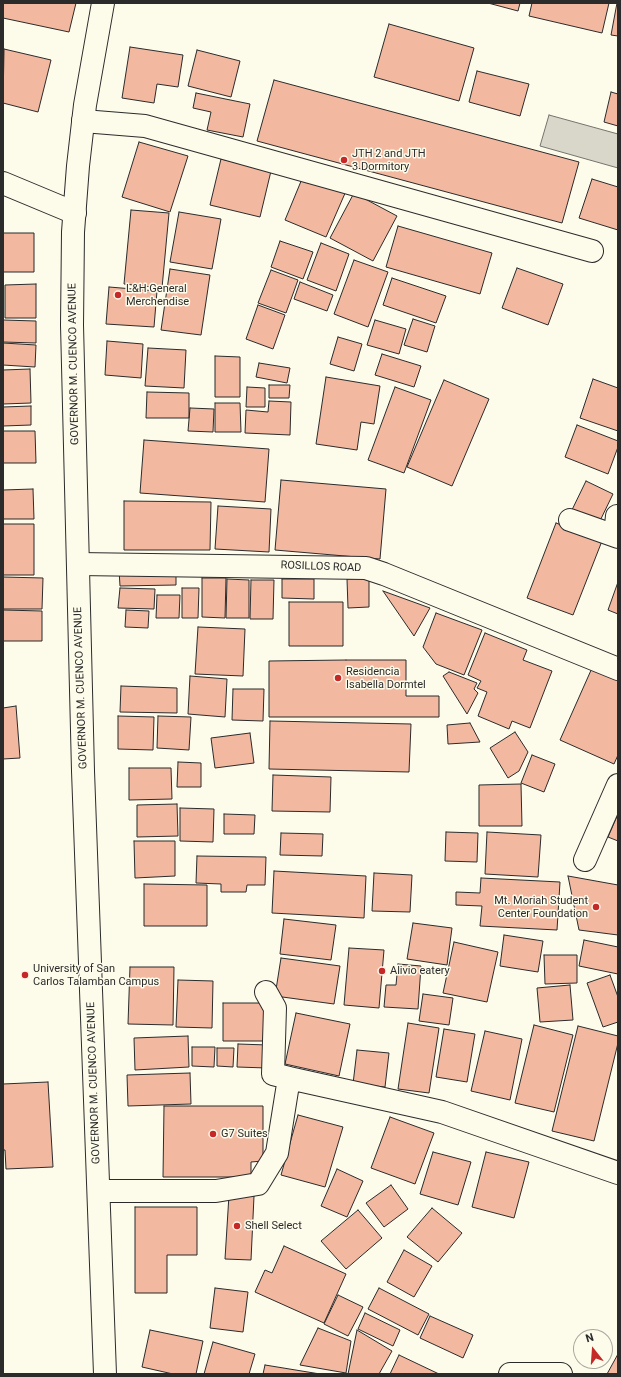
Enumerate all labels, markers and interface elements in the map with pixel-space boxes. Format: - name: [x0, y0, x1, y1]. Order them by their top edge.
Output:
- place label: JTH 2 and JTH 3 Dormitory: [352, 147, 426, 173]
- marker: JTH 2 and JTH 3 Dormitory: [339, 155, 349, 165]
- place label: L&H General Merchendise: [126, 282, 189, 308]
- street label: GOVERNOR M. CUENCO AVENUE: [66, 283, 82, 445]
- marker: L&H General Merchendise: [113, 290, 123, 300]
- street label: ROSILLOS ROAD: [280, 559, 362, 575]
- street label: GOVERNOR M. CUENCO AVENUE: [72, 607, 90, 769]
- place label: Residencia Isabella Dormtel: [346, 665, 426, 691]
- marker: Residencia Isabella Dormtel: [333, 673, 343, 683]
- place label: Mt. Moriah Student Center Foundation: [494, 894, 588, 920]
- marker: Mt. Moriah Student Center Foundation: [591, 902, 601, 912]
- place label: University of San Carlos Talamban Campus: [33, 962, 159, 988]
- place label: Alivio eatery: [390, 964, 450, 978]
- marker: Alivio eatery: [377, 966, 387, 976]
- marker: University of San Carlos Talamban Campus: [20, 970, 30, 980]
- street label: GOVERNOR M. CUENCO AVENUE: [85, 1002, 103, 1164]
- place label: G7 Suites: [221, 1127, 268, 1141]
- marker: G7 Suites: [208, 1129, 218, 1139]
- place label: Shell Select: [245, 1219, 302, 1233]
- marker: Shell Select: [232, 1221, 242, 1231]
- north arrow: [573, 1329, 613, 1369]
- text: N: [584, 1331, 595, 1345]

